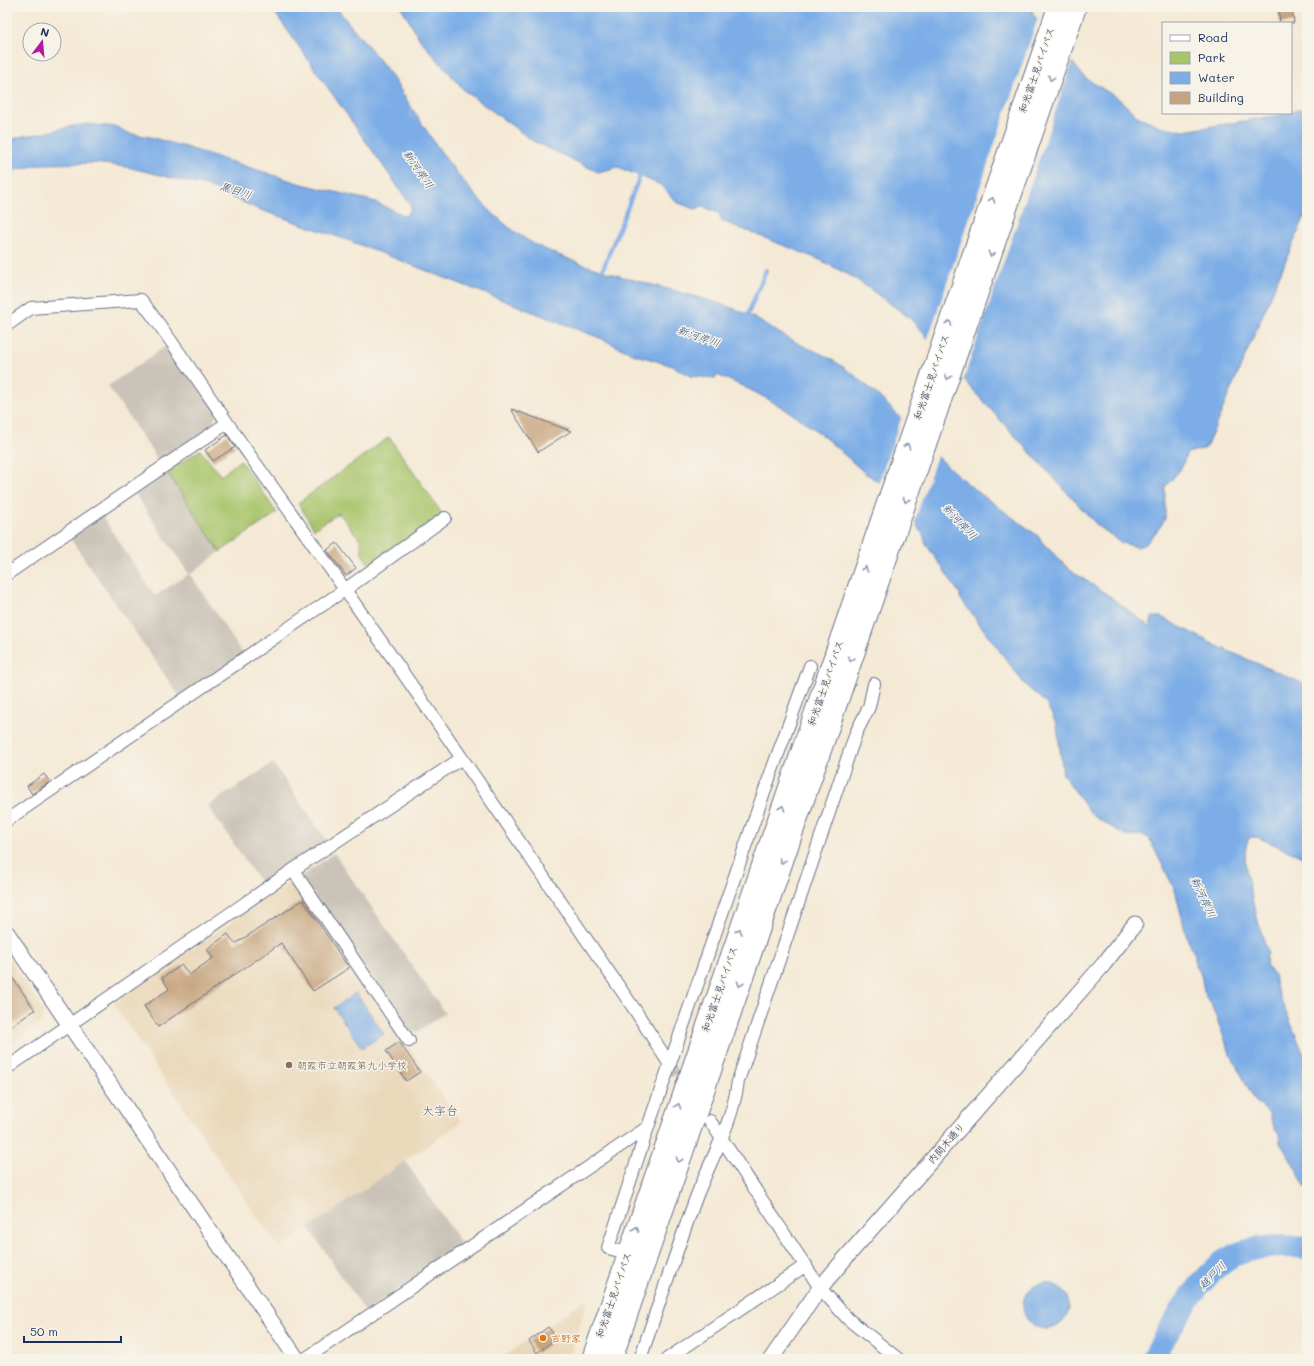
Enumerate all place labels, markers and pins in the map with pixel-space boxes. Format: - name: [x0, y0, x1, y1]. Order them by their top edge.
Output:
- place label: 朝霞市立朝霞第九小学校: [297, 1058, 407, 1072]
- marker: 朝霞市立朝霞第九小学校: [284, 1060, 294, 1070]
- place label: 吉野家: [551, 1331, 581, 1345]
- marker: 吉野家: [538, 1333, 548, 1343]

